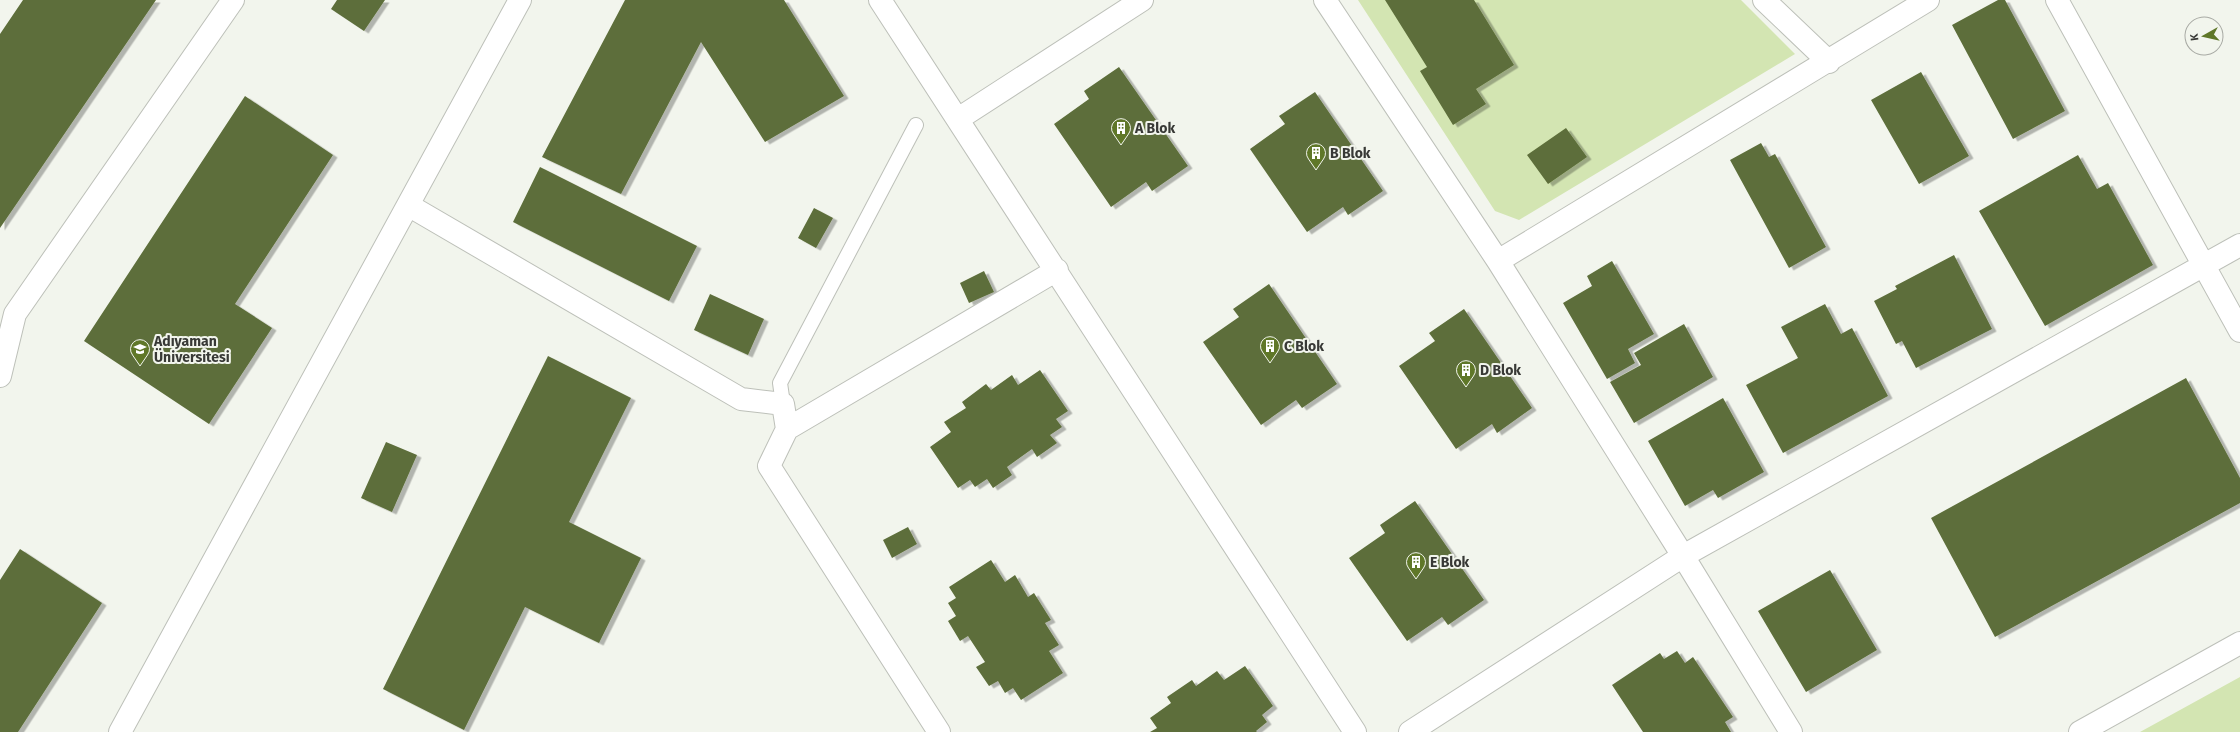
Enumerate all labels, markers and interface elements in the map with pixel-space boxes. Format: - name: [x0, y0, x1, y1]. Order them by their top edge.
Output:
- north arrow: [2184, 16, 2224, 56]
- text: K: [2188, 32, 2202, 42]
- building icon: A Blok: [1110, 117, 1132, 145]
- place label: A Blok: [1134, 120, 1175, 137]
- building icon: B Blok: [1305, 142, 1327, 170]
- place label: B Blok: [1330, 145, 1371, 162]
- place label: Adıyaman Üniversitesi: [153, 333, 230, 366]
- building icon: C Blok: [1259, 335, 1281, 363]
- school or university icon: Adıyaman Üniversitesi: [129, 338, 151, 366]
- place label: C Blok: [1284, 338, 1324, 355]
- building icon: D Blok: [1455, 359, 1477, 387]
- place label: D Blok: [1480, 362, 1521, 379]
- building icon: E Blok: [1405, 551, 1427, 579]
- place label: E Blok: [1430, 554, 1470, 571]

